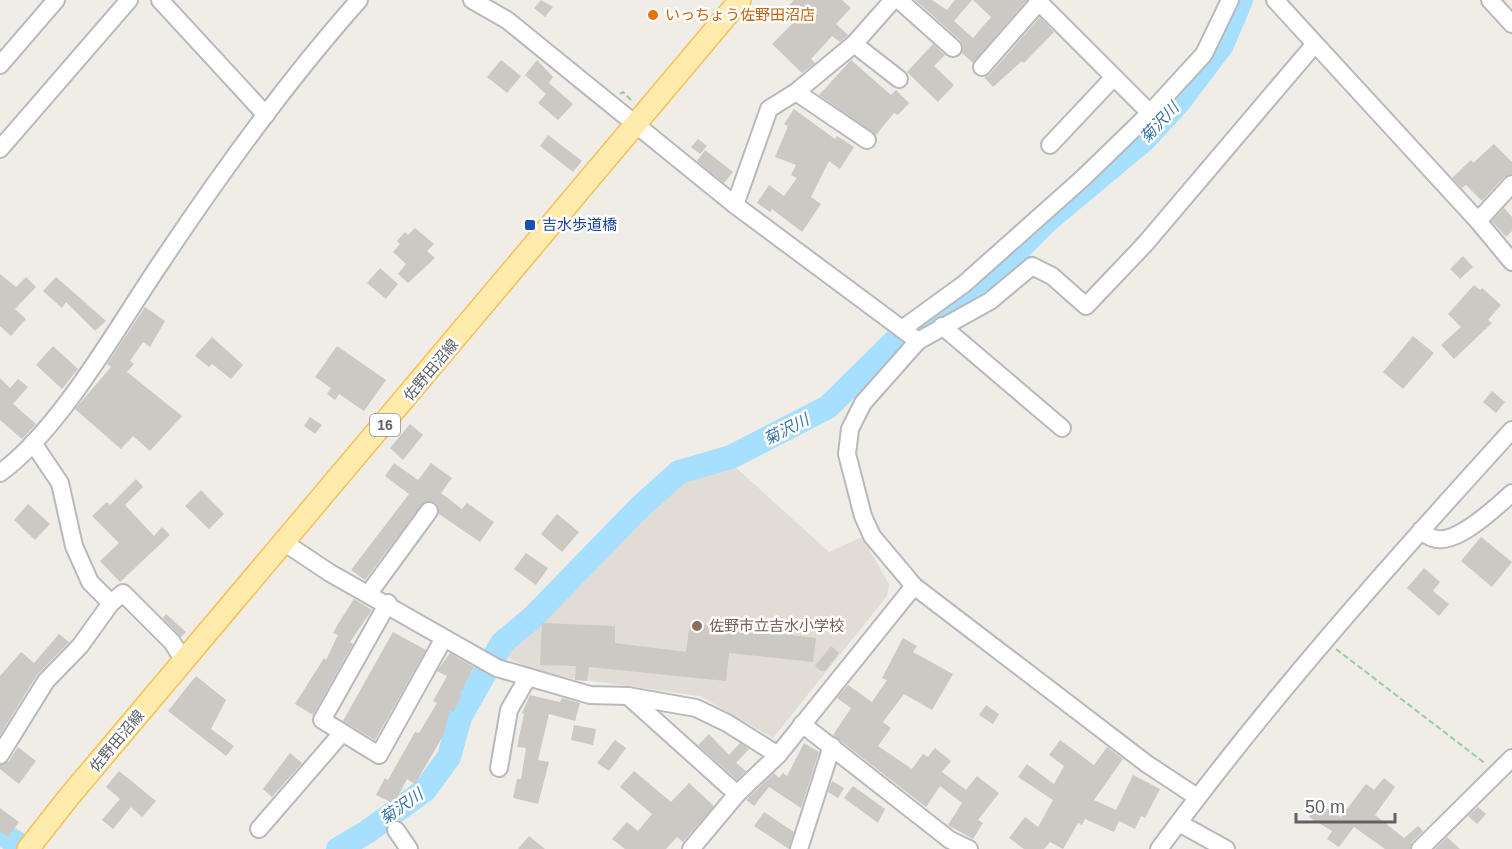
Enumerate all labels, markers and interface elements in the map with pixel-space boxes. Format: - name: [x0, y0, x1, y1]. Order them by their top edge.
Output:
- place label: いっちょう佐野田沼店: [665, 6, 815, 23]
- marker: いっちょう佐野田沼店: [646, 8, 660, 22]
- water label: 菊沢川: [1137, 98, 1183, 146]
- place label: 吉水歩道橋: [542, 216, 617, 233]
- marker: 吉水歩道橋: [523, 218, 537, 232]
- street label: 佐野田沼線: [400, 335, 461, 404]
- water label: 菊沢川: [761, 410, 813, 448]
- road number: 16: [370, 414, 400, 436]
- place label: 佐野市立吉水小学校: [709, 617, 844, 634]
- marker: 佐野市立吉水小学校: [690, 619, 704, 633]
- street label: 佐野田沼線: [86, 706, 147, 775]
- water label: 菊沢川: [377, 785, 427, 827]
- scale bar: [1296, 786, 1395, 824]
- text: 50 m: [1305, 797, 1345, 817]

